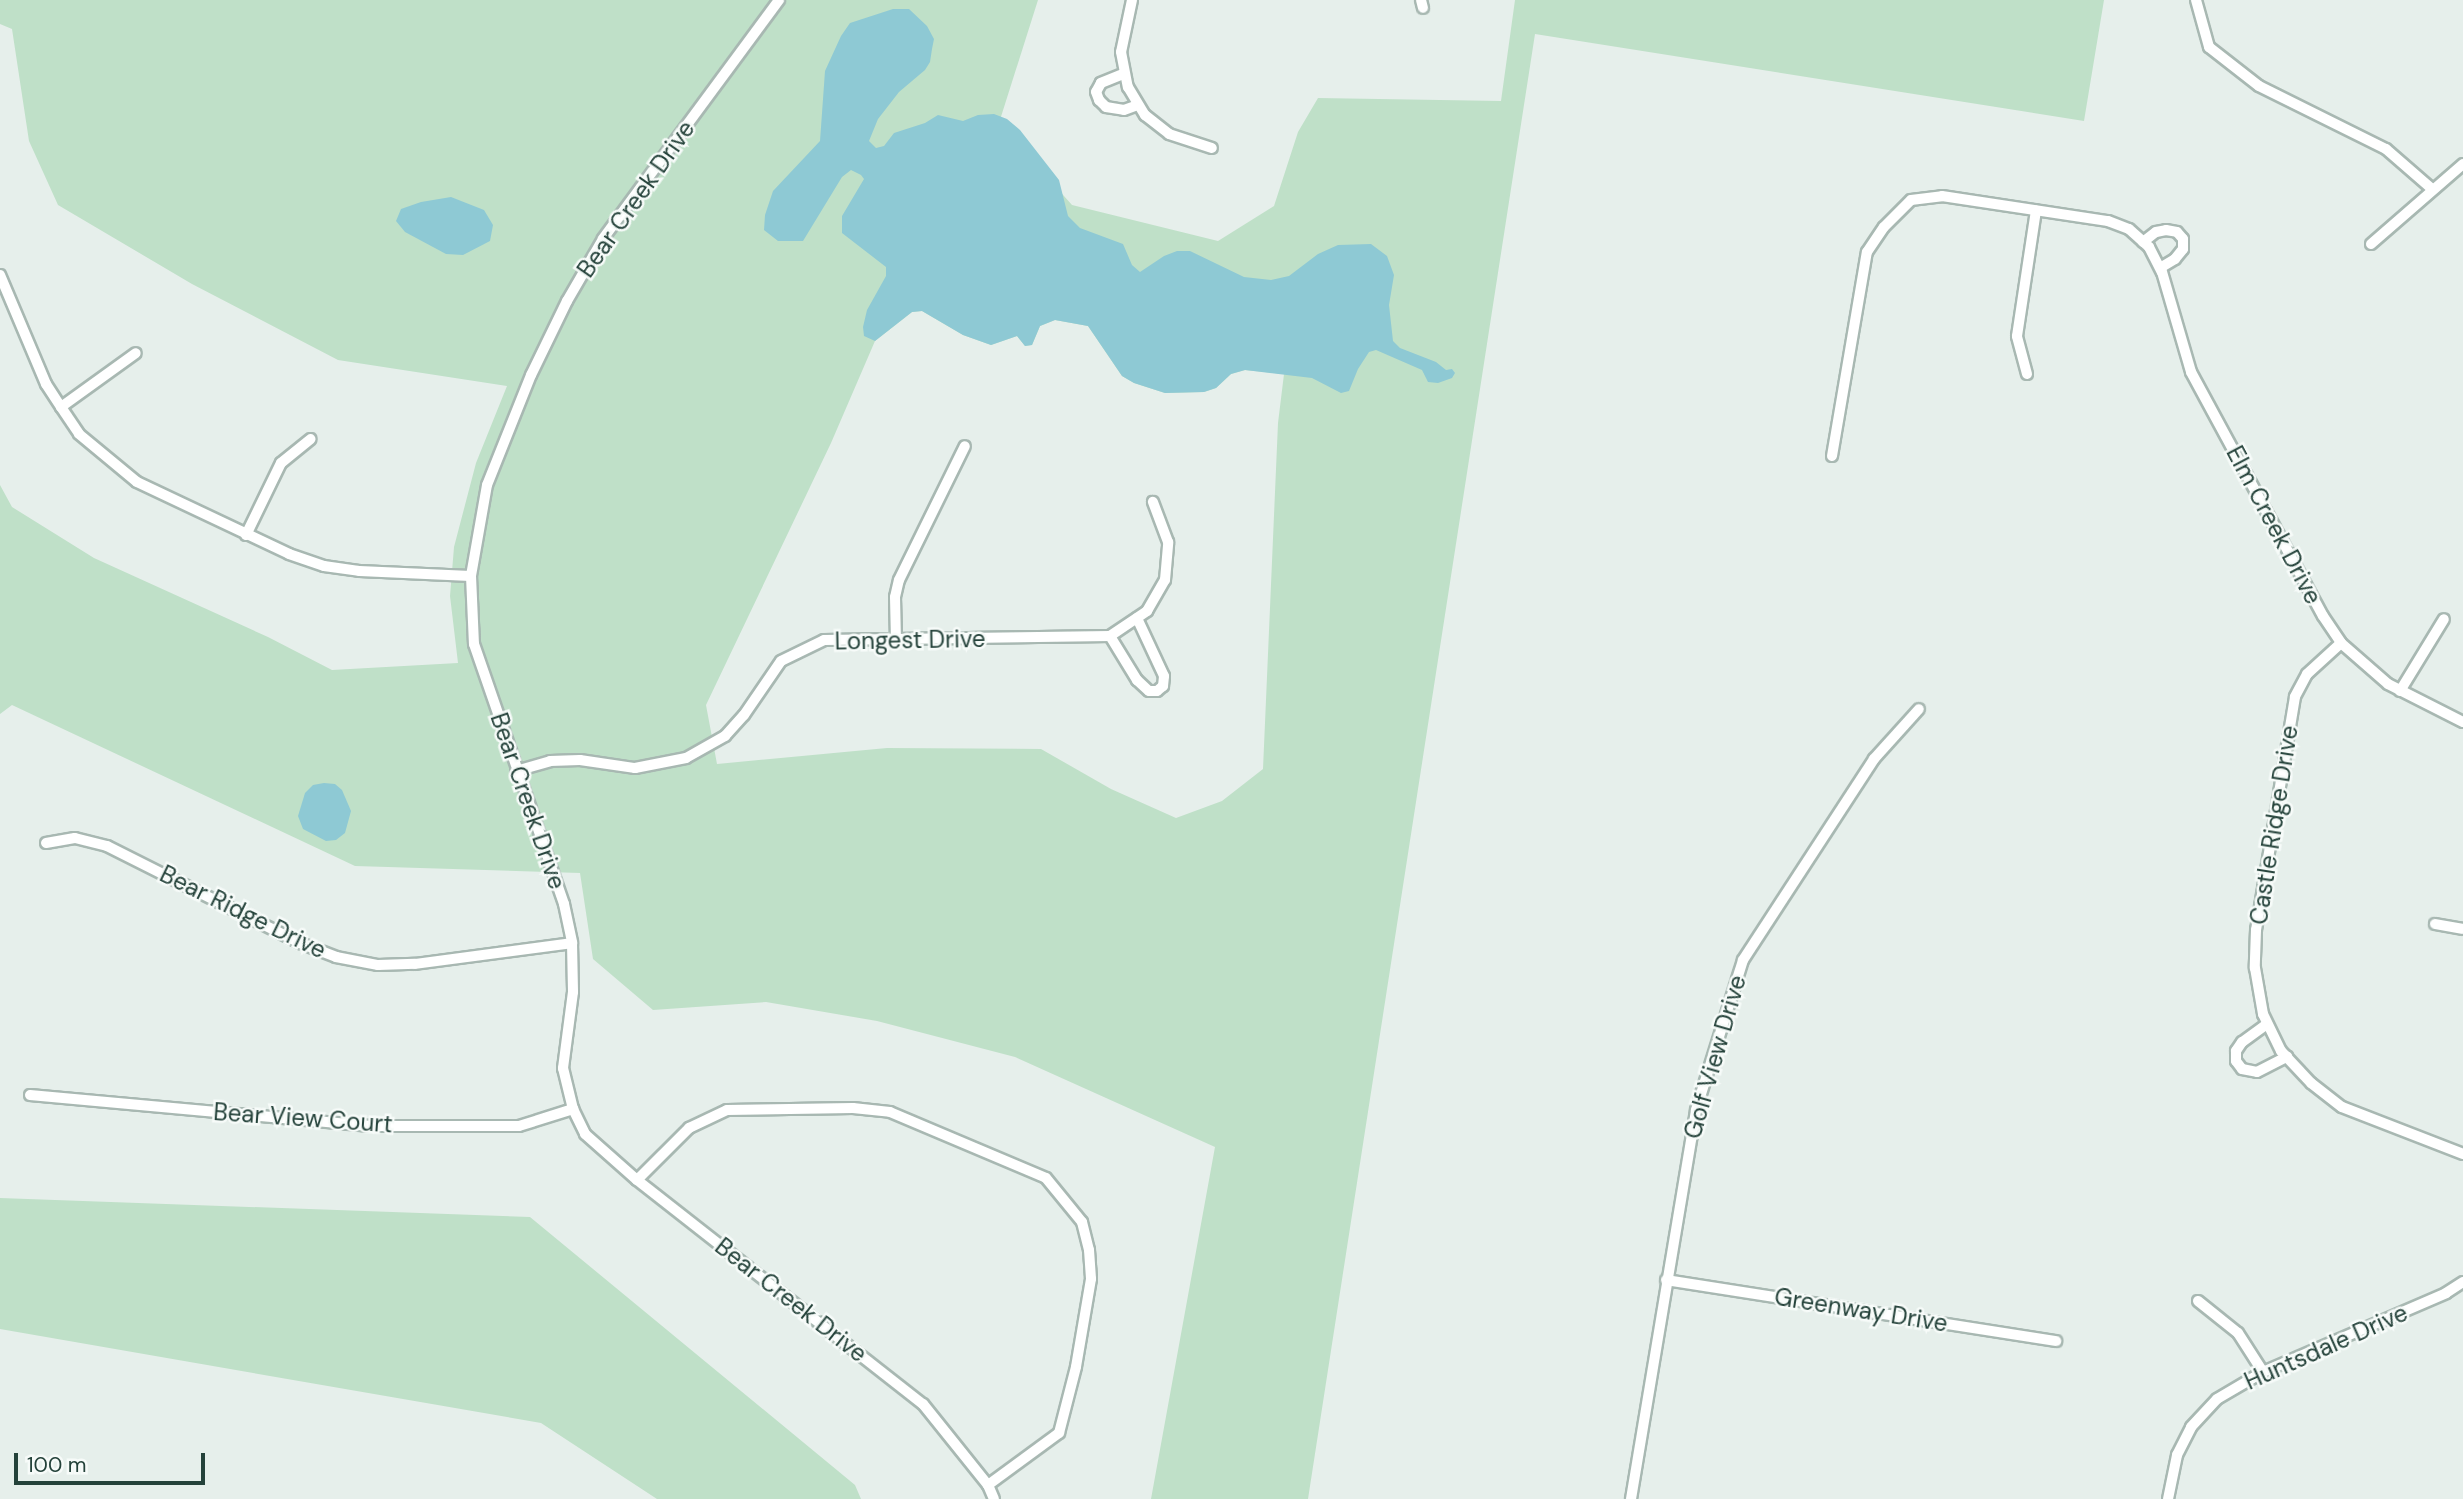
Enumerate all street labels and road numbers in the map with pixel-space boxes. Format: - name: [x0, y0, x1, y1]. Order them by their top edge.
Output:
- street label: Bear Creek Drive: [571, 115, 701, 283]
- street label: Elm Creek Drive: [2220, 441, 2328, 609]
- street label: Longest Drive: [834, 624, 986, 656]
- street label: Bear Creek Drive: [484, 709, 572, 893]
- street label: Castle Ridge Drive: [2244, 723, 2304, 927]
- street label: Bear Ridge Drive: [155, 859, 331, 965]
- street label: Golf View Drive: [1678, 972, 1752, 1142]
- street label: Bear View Court: [212, 1097, 394, 1139]
- street label: Bear Creek Drive: [709, 1232, 873, 1368]
- street label: Greenway Drive: [1772, 1282, 1950, 1338]
- street label: Huntsdale Drive: [2240, 1298, 2412, 1396]

